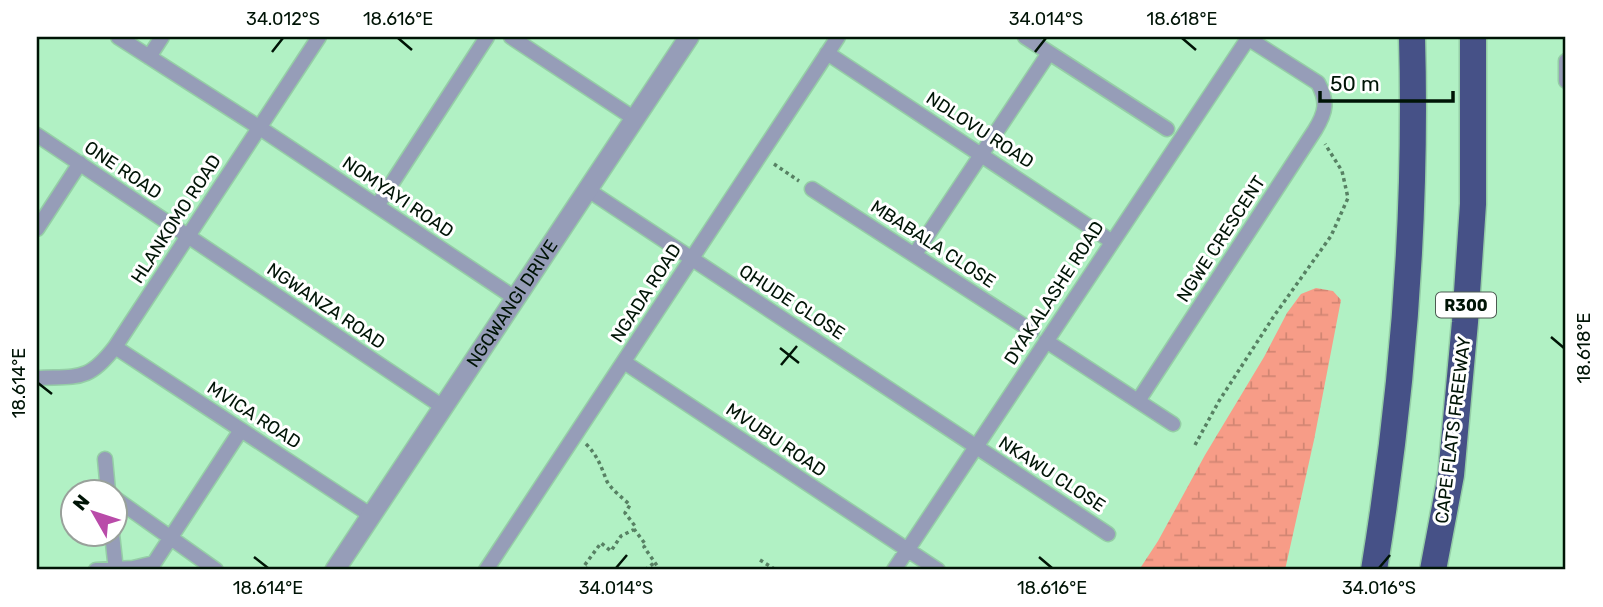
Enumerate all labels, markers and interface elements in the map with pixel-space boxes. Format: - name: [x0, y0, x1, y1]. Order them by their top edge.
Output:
- text: 34.012°S: [246, 8, 320, 30]
- text: 18.616°E: [363, 8, 433, 30]
- text: 34.014°S: [1009, 8, 1083, 30]
- text: 18.618°E: [1147, 8, 1217, 30]
- scale bar: [1320, 60, 1452, 104]
- text: 50 m: [1330, 71, 1380, 96]
- street label: NDLOVU ROAD: [922, 87, 1038, 173]
- street label: ONE ROAD: [80, 136, 166, 204]
- street label: HLANKOMO ROAD: [126, 151, 226, 287]
- street label: NOMYAYI ROAD: [338, 152, 458, 242]
- street label: NGWE CRESCENT: [1172, 172, 1270, 306]
- street label: MBABALA CLOSE: [866, 195, 1000, 293]
- street label: DYAKALASHE ROAD: [999, 217, 1109, 369]
- street label: NGQWANGI DRIVE: [462, 235, 562, 371]
- street label: NGADA ROAD: [606, 240, 686, 346]
- street label: NGWANZA ROAD: [263, 258, 389, 354]
- street label: QHUDE CLOSE: [735, 260, 849, 344]
- road number: R300: [1436, 292, 1496, 318]
- text: 18.618°E: [1573, 313, 1595, 383]
- street label: CAPE FLATS FREEWAY: [1431, 335, 1475, 525]
- text: 18.614°E: [8, 348, 30, 418]
- street label: MVICA ROAD: [203, 377, 305, 453]
- street label: MVUBU ROAD: [722, 398, 830, 482]
- street label: NKAWU CLOSE: [995, 431, 1109, 517]
- north arrow: [60, 477, 130, 548]
- text: N: [68, 490, 94, 515]
- text: 18.614°E: [233, 577, 303, 599]
- text: 34.014°S: [579, 577, 653, 599]
- text: 18.616°E: [1017, 577, 1087, 599]
- text: 34.016°S: [1342, 577, 1416, 599]

